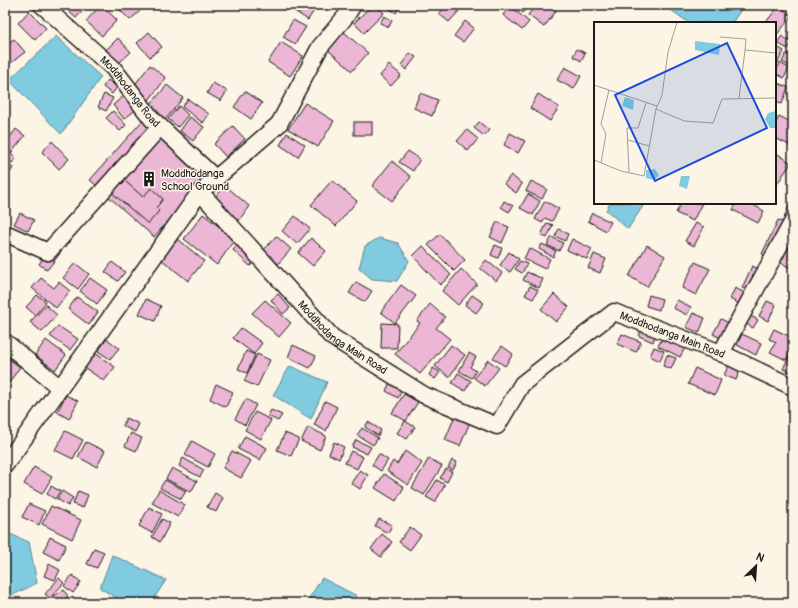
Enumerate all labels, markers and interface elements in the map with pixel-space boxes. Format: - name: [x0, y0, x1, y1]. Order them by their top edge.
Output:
- inset map: [594, 22, 776, 204]
- street label: Moddhodanga Road: [98, 53, 163, 130]
- place label: Moddhodanga School Ground: [161, 167, 229, 193]
- building icon: Moddhodanga School Ground: [140, 170, 158, 188]
- street label: Moddhodanga Main Road: [295, 298, 390, 377]
- street label: Moddhodanga Main Road: [618, 308, 727, 361]
- north arrow: [736, 546, 776, 586]
- text: N: [754, 550, 767, 565]

